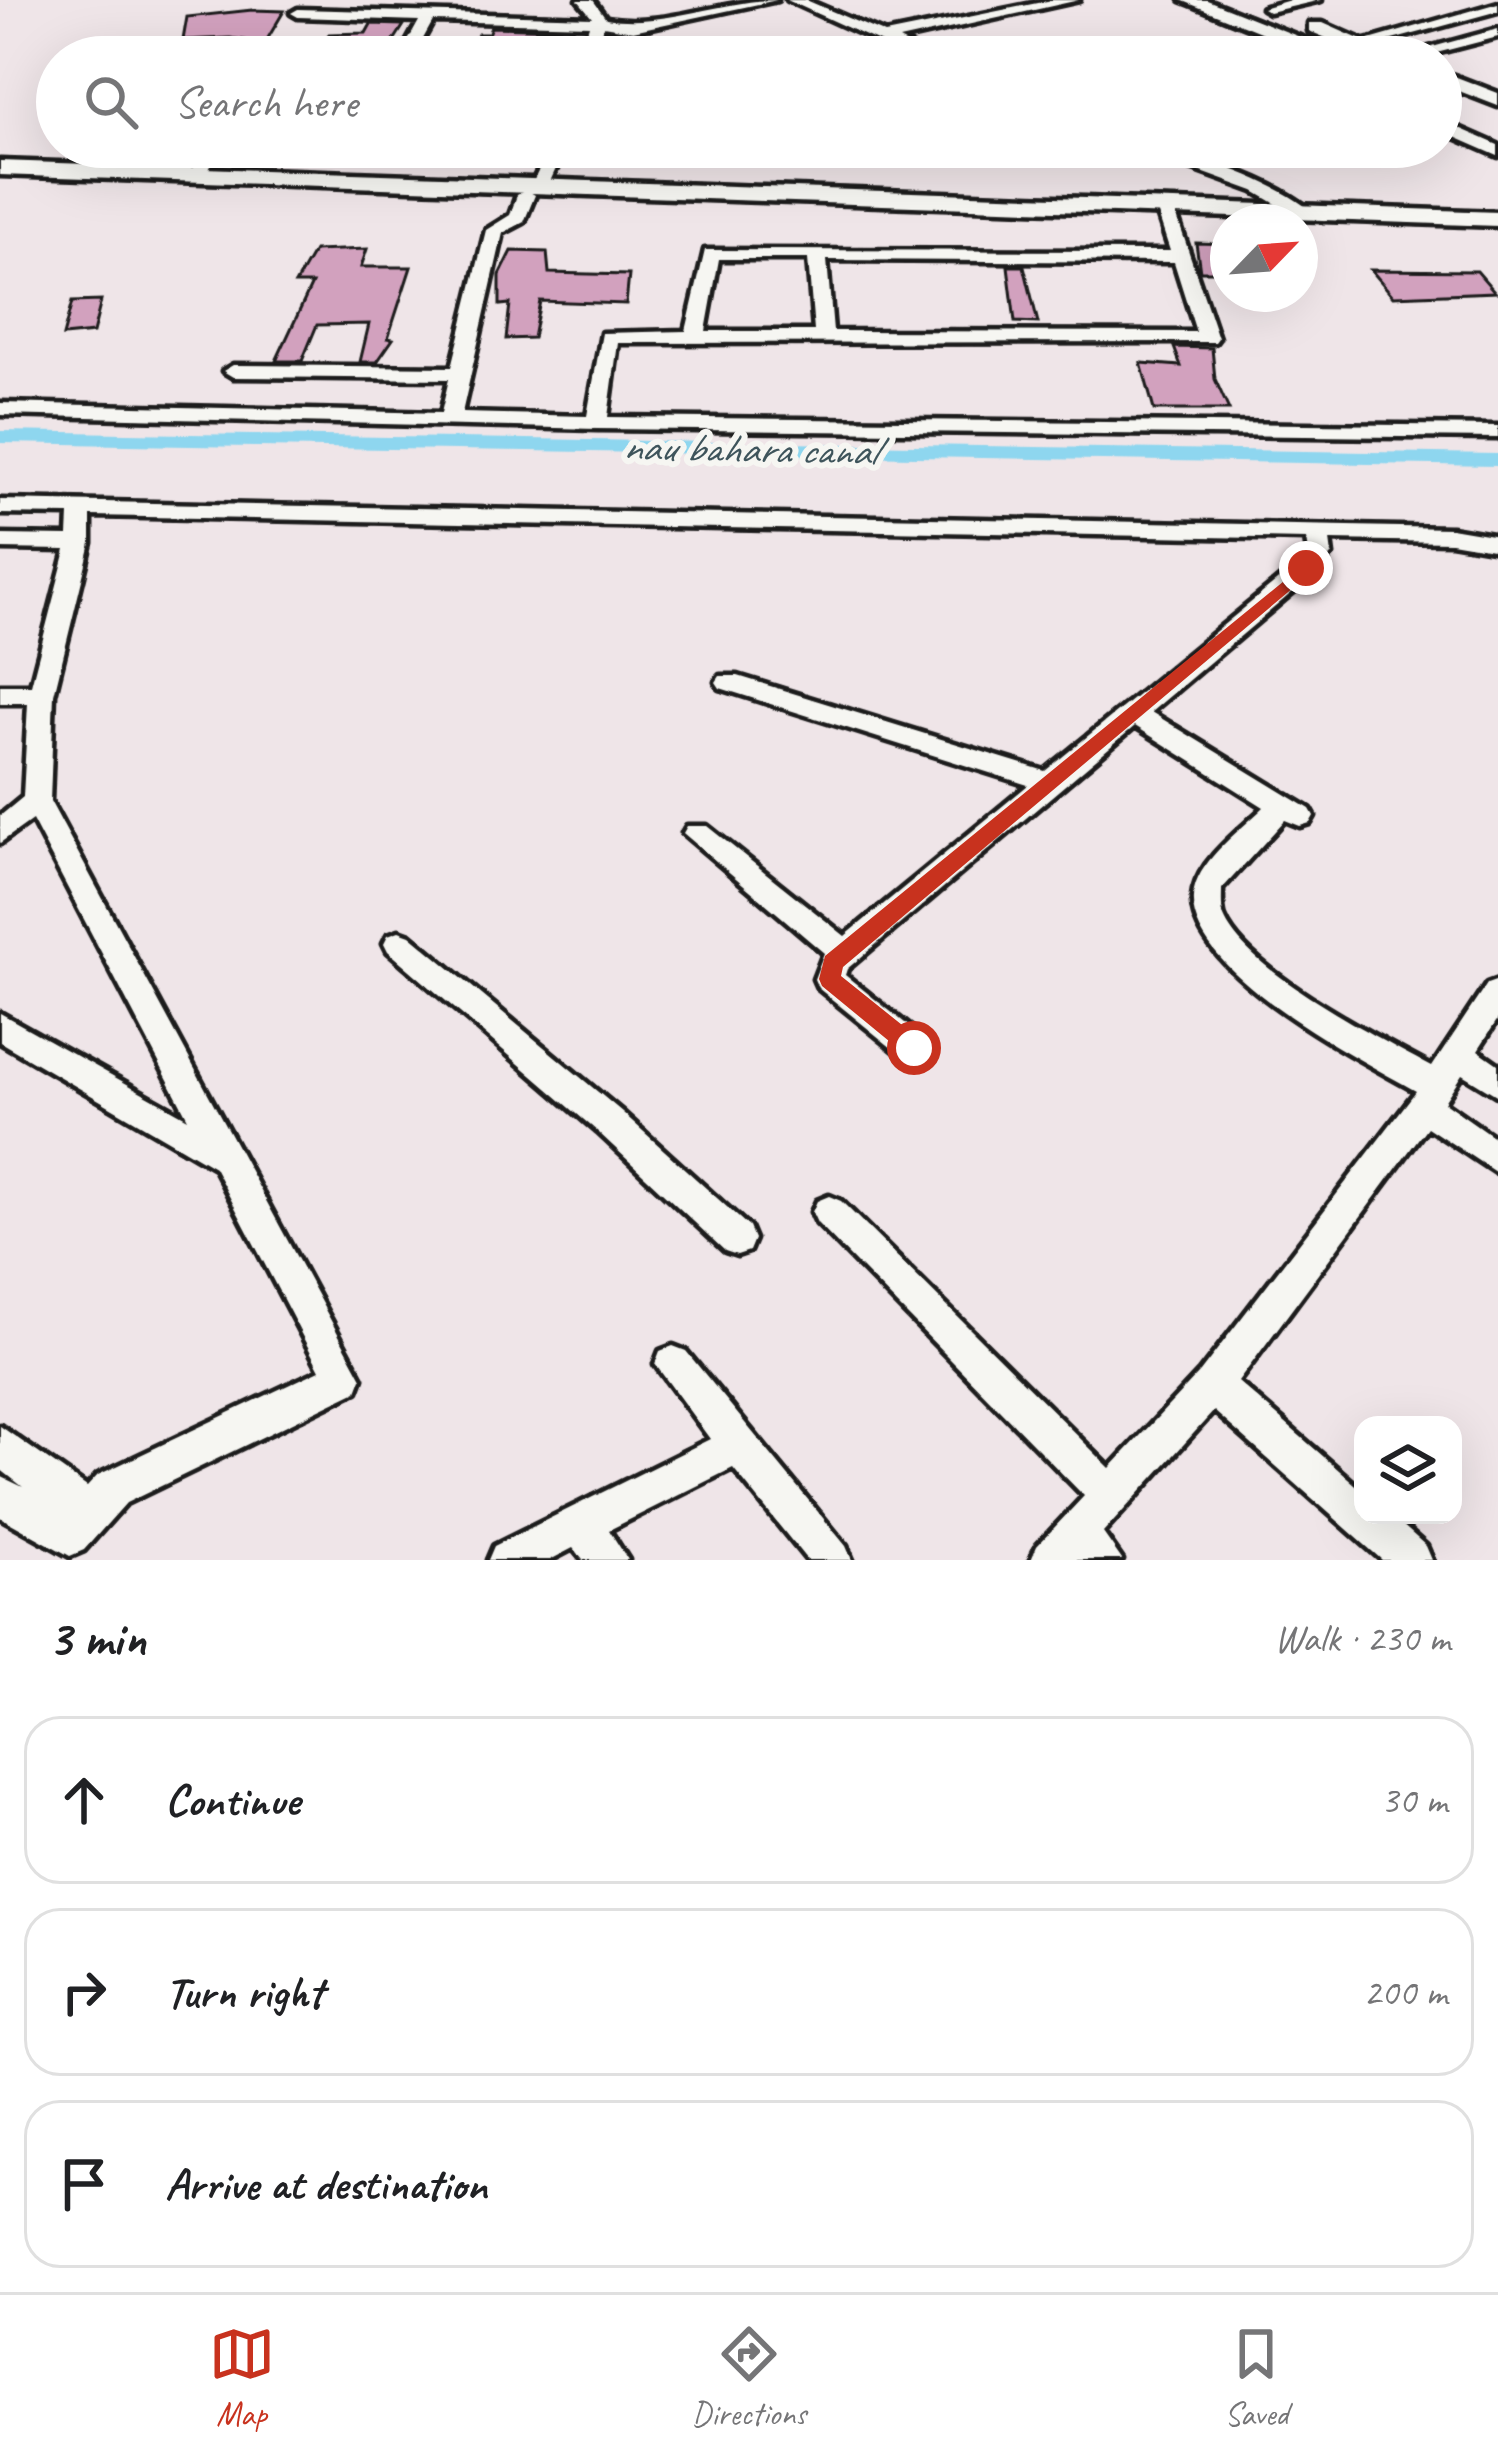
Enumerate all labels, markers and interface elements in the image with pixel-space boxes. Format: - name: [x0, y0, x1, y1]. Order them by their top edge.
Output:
- search box: [36, 36, 1462, 168]
- icon: search: [78, 69, 144, 135]
- text: Search here: [174, 74, 357, 131]
- north arrow: [1210, 204, 1318, 312]
- water label: nau bahara canal: [621, 420, 890, 478]
- route end: [1279, 541, 1333, 595]
- route start: [887, 1021, 941, 1075]
- map controls: [1354, 1416, 1462, 1524]
- button: layers: [1354, 1416, 1462, 1524]
- text: 3 min: [48, 1606, 146, 1670]
- text: Walk · 230 m: [1274, 1614, 1450, 1663]
- icon: ahead: [51, 1767, 117, 1833]
- text: Continue: [165, 1772, 299, 1829]
- text: 30 m: [1381, 1776, 1447, 1825]
- icon: right: [51, 1959, 117, 2025]
- text: Turn right: [165, 1964, 323, 2021]
- text: 200 m: [1363, 1968, 1447, 2017]
- icon: arrive: [51, 2151, 117, 2217]
- text: Arrive at destination: [165, 2156, 487, 2213]
- tab: Map: [209, 2321, 275, 2435]
- tab: Directions: [692, 2321, 806, 2435]
- tab: Saved: [1223, 2321, 1289, 2435]

